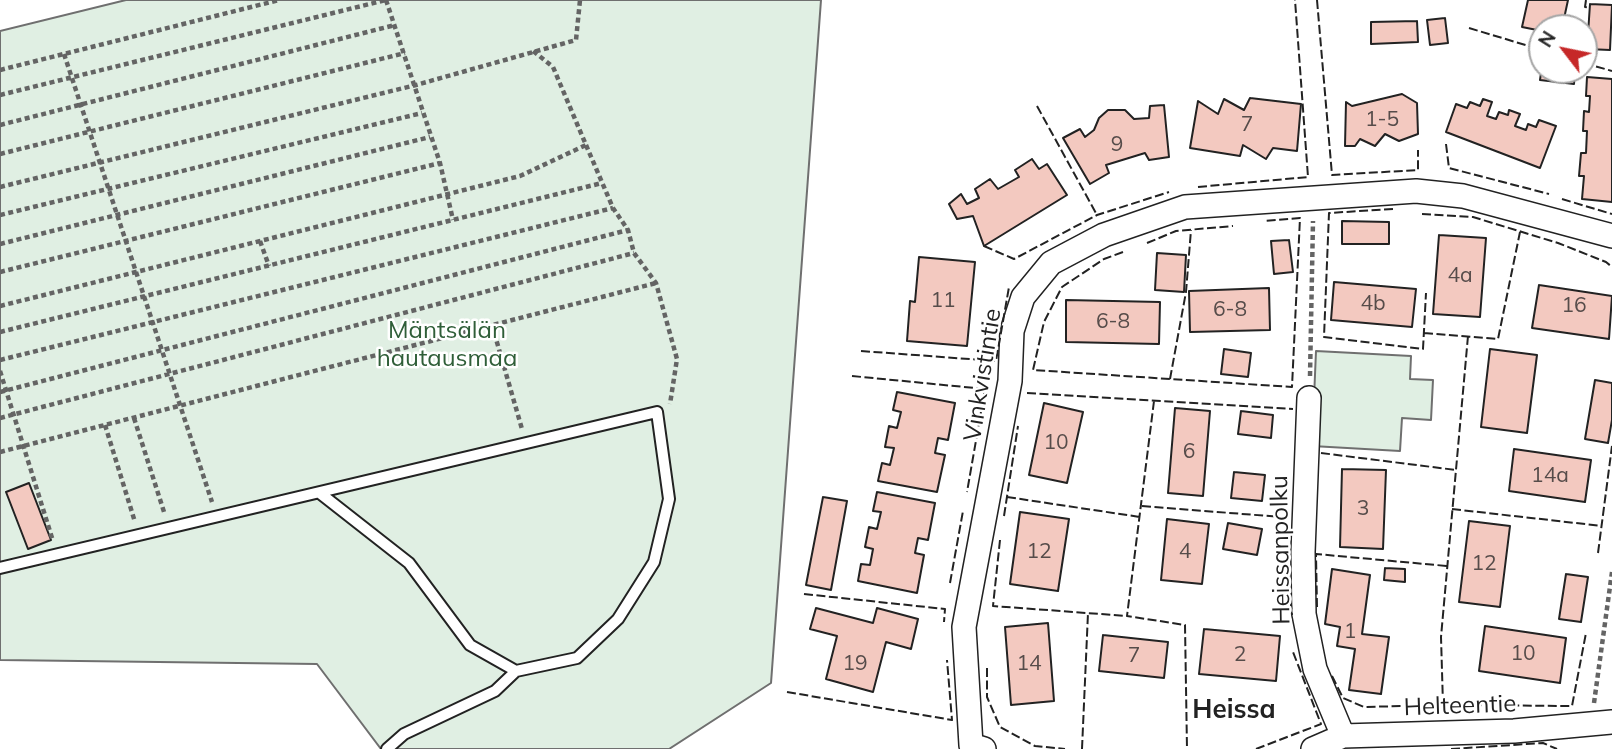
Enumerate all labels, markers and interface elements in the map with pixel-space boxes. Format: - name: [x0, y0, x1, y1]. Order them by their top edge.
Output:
- north arrow: [1528, 14, 1598, 84]
- text: N: [1533, 26, 1561, 51]
- house number: 1-5: [1365, 107, 1399, 133]
- house number: 7: [1241, 112, 1253, 138]
- house number: 9: [1111, 132, 1123, 158]
- house number: 4a: [1447, 263, 1473, 289]
- house number: 11: [930, 288, 956, 314]
- house number: 4b: [1360, 291, 1386, 317]
- house number: 16: [1561, 293, 1587, 319]
- house number: 6-8: [1213, 297, 1247, 323]
- street label: Vinkvistintie: [958, 307, 1008, 443]
- house number: 6-8: [1096, 309, 1130, 335]
- park label: Mäntsälän hautausmaa: [377, 317, 517, 373]
- house number: 10: [1043, 430, 1069, 456]
- house number: 6: [1183, 439, 1195, 465]
- house number: 14a: [1531, 463, 1569, 489]
- street label: Heissanpolku: [1265, 475, 1297, 625]
- house number: 3: [1357, 496, 1369, 522]
- house number: 12: [1026, 539, 1052, 565]
- house number: 4: [1179, 539, 1191, 565]
- house number: 12: [1471, 551, 1497, 577]
- house number: 1: [1344, 619, 1356, 645]
- house number: 10: [1510, 641, 1536, 667]
- house number: 2: [1234, 642, 1246, 668]
- house number: 7: [1128, 643, 1140, 669]
- house number: 19: [842, 651, 868, 677]
- house number: 14: [1016, 651, 1042, 677]
- street label: Helteentie: [1403, 690, 1517, 722]
- district label: Heissa: [1192, 694, 1276, 726]

